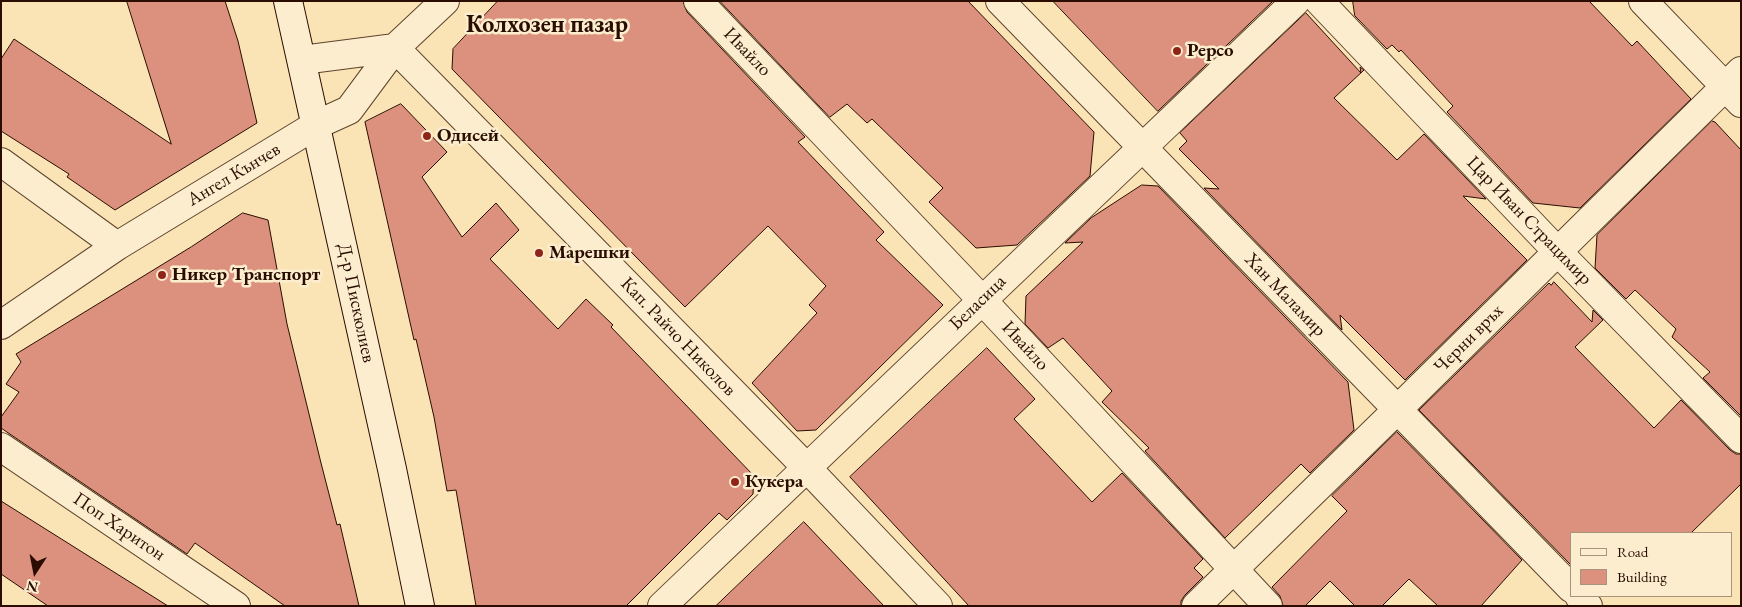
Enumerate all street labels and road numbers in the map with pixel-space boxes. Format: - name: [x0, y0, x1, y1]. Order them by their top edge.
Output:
- street label: Ивайло: [718, 23, 776, 81]
- street label: Ангел Кънчев: [183, 138, 285, 212]
- street label: Цар Иван Страцимир: [1462, 152, 1596, 290]
- street label: Д-р Пискюлиев: [332, 241, 380, 365]
- street label: Хан Маламир: [1239, 248, 1331, 342]
- street label: Беласица: [945, 270, 1011, 336]
- street label: Кап. Райчо Николов: [615, 273, 741, 401]
- street label: Черни връх: [1430, 300, 1508, 378]
- street label: Ивайло: [996, 316, 1054, 376]
- street label: Поп Харитон: [68, 488, 170, 566]

